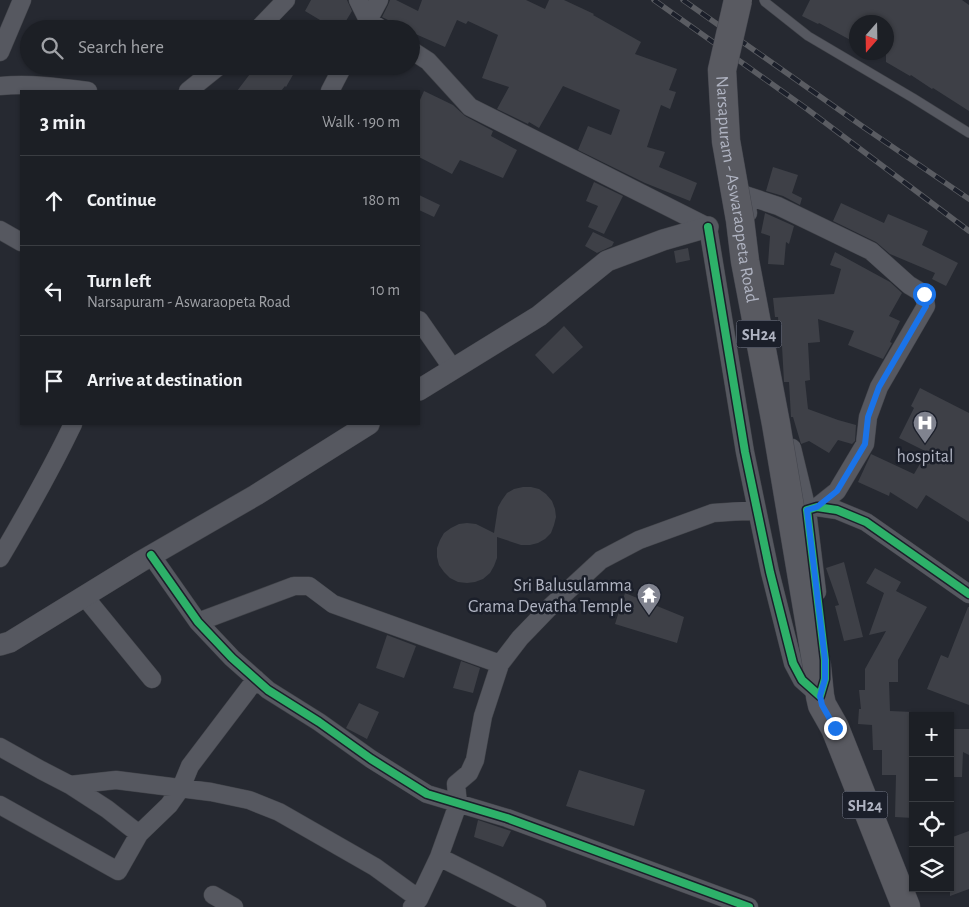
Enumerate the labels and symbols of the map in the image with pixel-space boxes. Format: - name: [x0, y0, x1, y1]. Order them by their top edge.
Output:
- north arrow: [849, 15, 894, 60]
- street label: Narsapuram - Aswaraopeta Road: [712, 75, 761, 304]
- route start: [913, 283, 936, 306]
- road number: SH24: [736, 320, 782, 348]
- hospital icon: hospital: [912, 410, 938, 444]
- place label: hospital: [897, 448, 953, 466]
- place label: Sri Balusulamma Grama Devatha Temple: [468, 577, 632, 616]
- temple icon: Sri Balusulamma Grama Devatha Temple: [636, 582, 662, 616]
- route end: [824, 717, 847, 740]
- road number: SH24: [842, 792, 888, 818]

